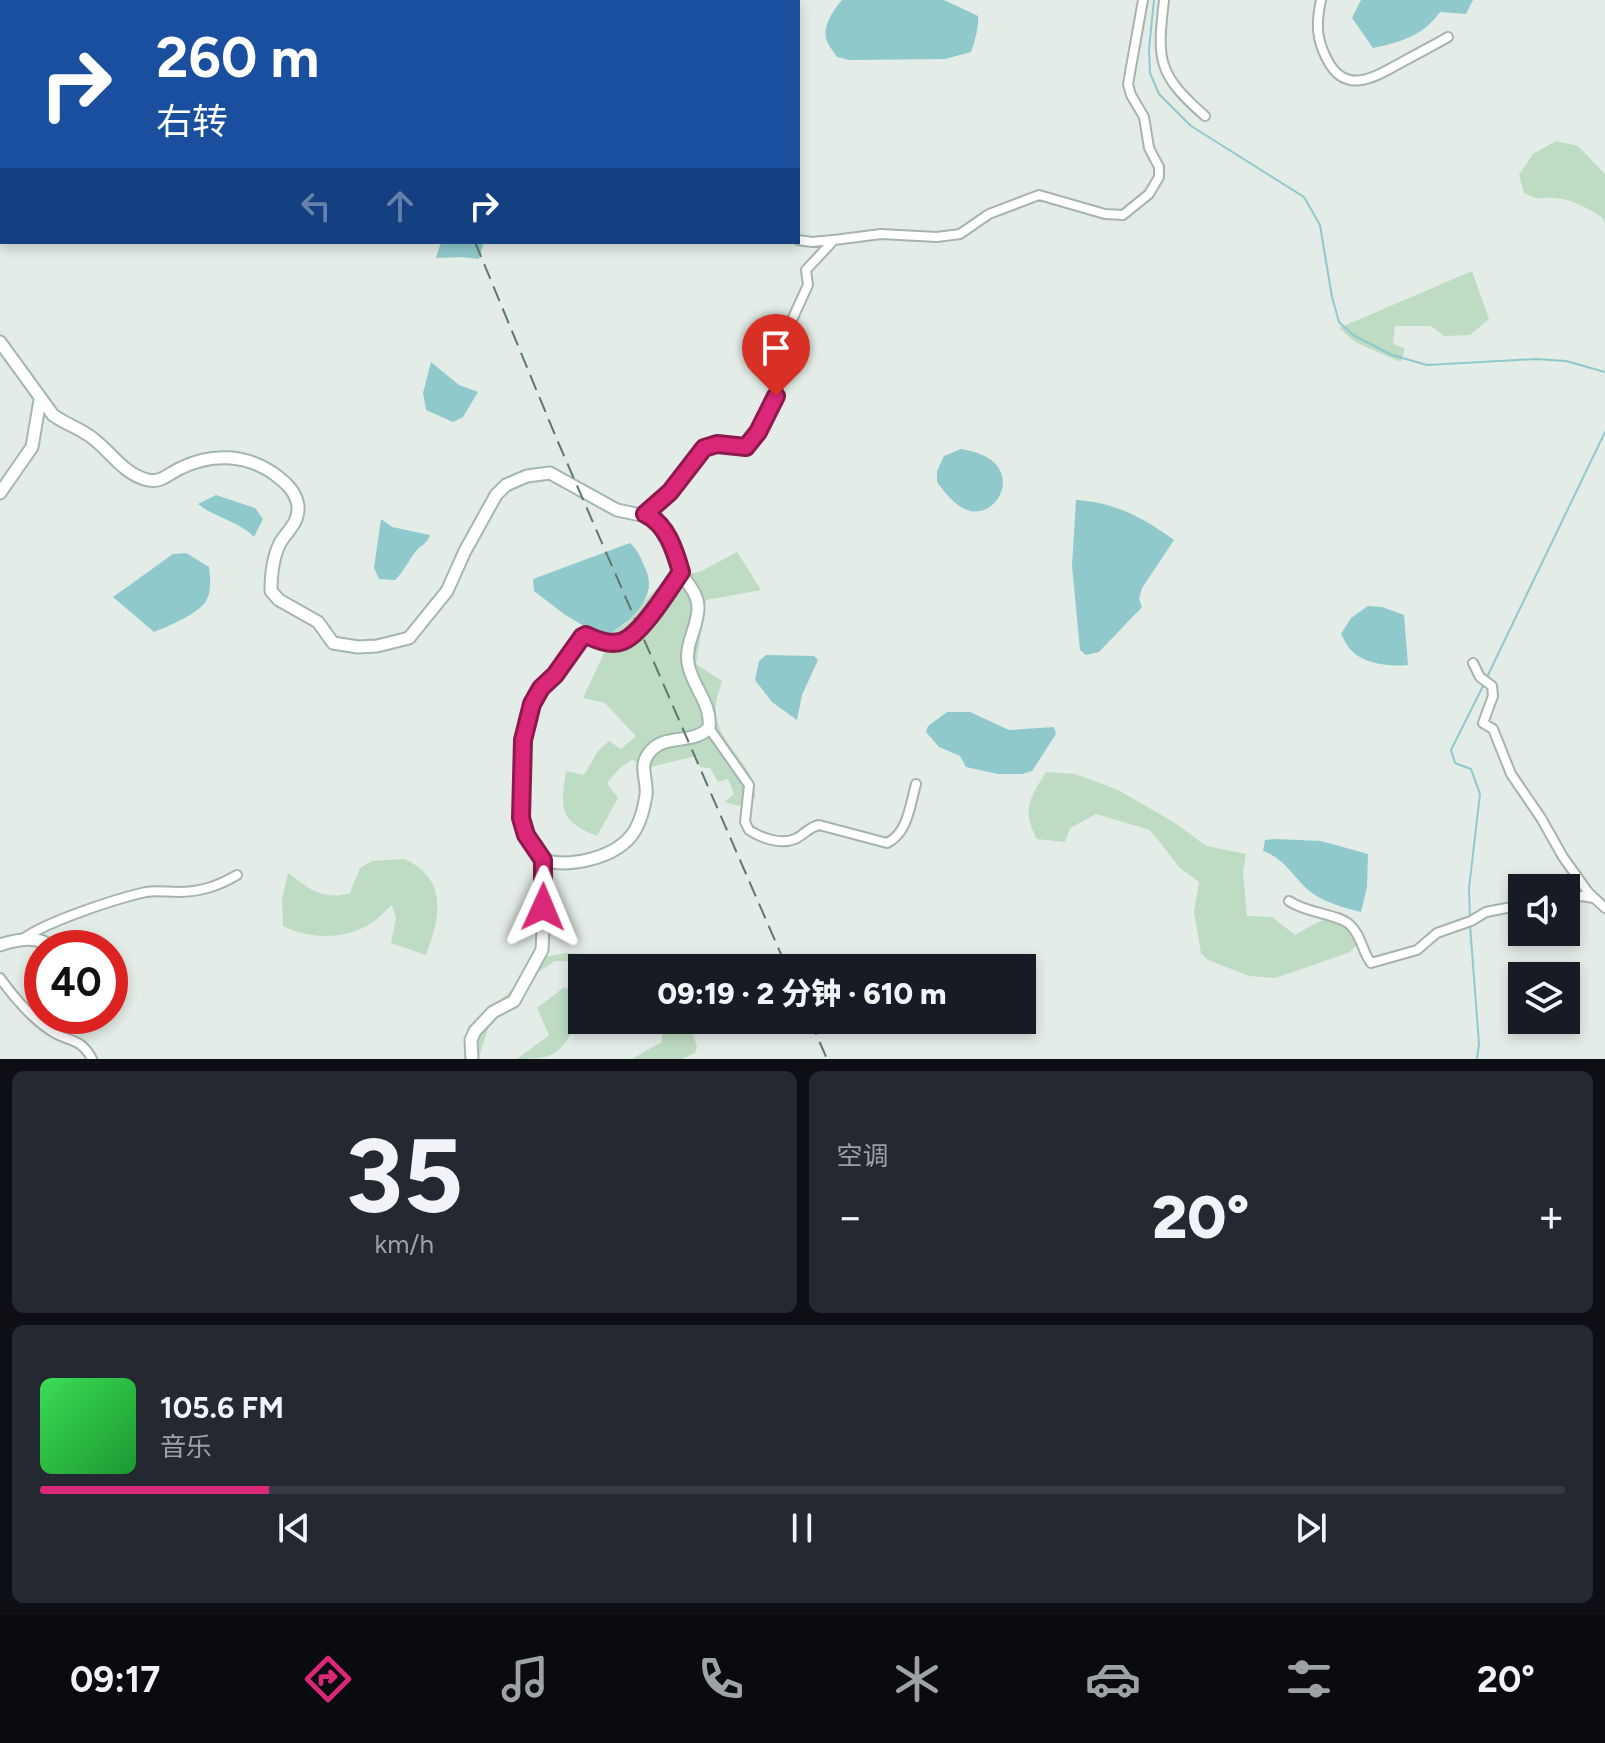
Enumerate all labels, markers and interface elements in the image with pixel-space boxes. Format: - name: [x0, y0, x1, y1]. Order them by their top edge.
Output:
- text: 260 m: [156, 24, 319, 91]
- icon: right: [24, 32, 128, 136]
- text: 右转: [156, 100, 228, 143]
- icon: left: [294, 184, 338, 228]
- icon: ahead: [378, 184, 422, 228]
- icon: right: [462, 184, 506, 228]
- pin: [742, 314, 810, 396]
- icon: arrive: [754, 326, 798, 370]
- position arrow: [501, 865, 585, 949]
- map controls: [1508, 874, 1580, 1034]
- button: sound: [1508, 874, 1580, 946]
- speed limit sign: 40: [24, 930, 128, 1034]
- button: layers: [1508, 962, 1580, 1034]
- text: 09:19 · 2 分钟 · 610 m: [657, 975, 947, 1012]
- text: 35: [345, 1113, 463, 1238]
- text: 空调: [837, 1140, 889, 1172]
- text: 20°: [1152, 1181, 1249, 1253]
- text: −: [837, 1190, 864, 1243]
- text: +: [1538, 1190, 1565, 1243]
- text: km/h: [375, 1228, 434, 1260]
- text: 105.6 FM: [160, 1389, 284, 1426]
- text: 音乐: [160, 1431, 212, 1463]
- icon: previous: [272, 1506, 316, 1550]
- icon: pause: [780, 1506, 824, 1550]
- icon: next: [1289, 1506, 1333, 1550]
- icon: directions: [300, 1651, 356, 1707]
- icon: music: [497, 1651, 553, 1707]
- icon: phone: [693, 1651, 749, 1707]
- icon: climate: [889, 1651, 945, 1707]
- icon: car: [1085, 1651, 1141, 1707]
- icon: filters: [1281, 1651, 1337, 1707]
- text: 09:17: [70, 1658, 160, 1701]
- text: 20°: [1477, 1658, 1535, 1701]

